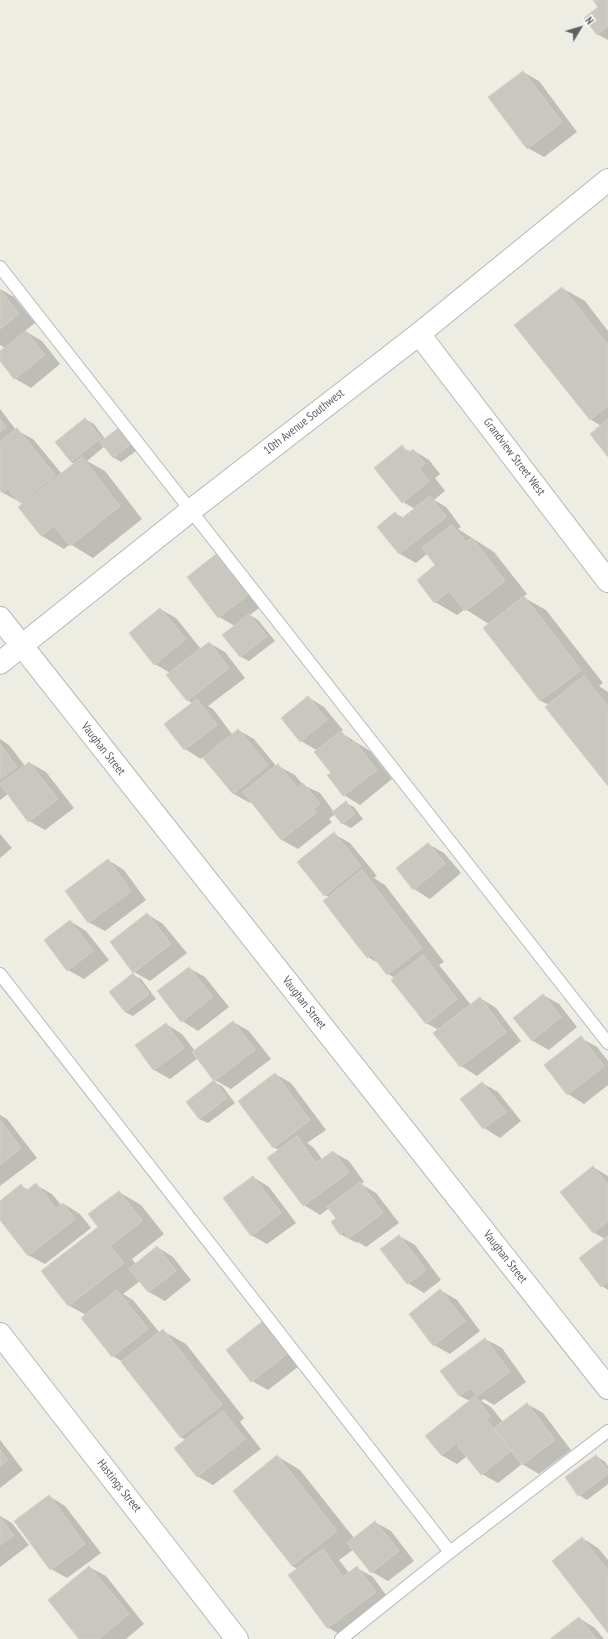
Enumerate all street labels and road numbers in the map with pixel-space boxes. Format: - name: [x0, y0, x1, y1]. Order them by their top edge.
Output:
- street label: 10th Avenue Southwest: [261, 386, 347, 458]
- street label: Grandview Street West: [480, 415, 548, 499]
- street label: Vaughan Street: [78, 720, 128, 778]
- street label: Vaughan Street: [279, 974, 329, 1032]
- street label: Vaughan Street: [480, 1228, 530, 1286]
- street label: Hastings Street: [94, 1457, 144, 1515]

